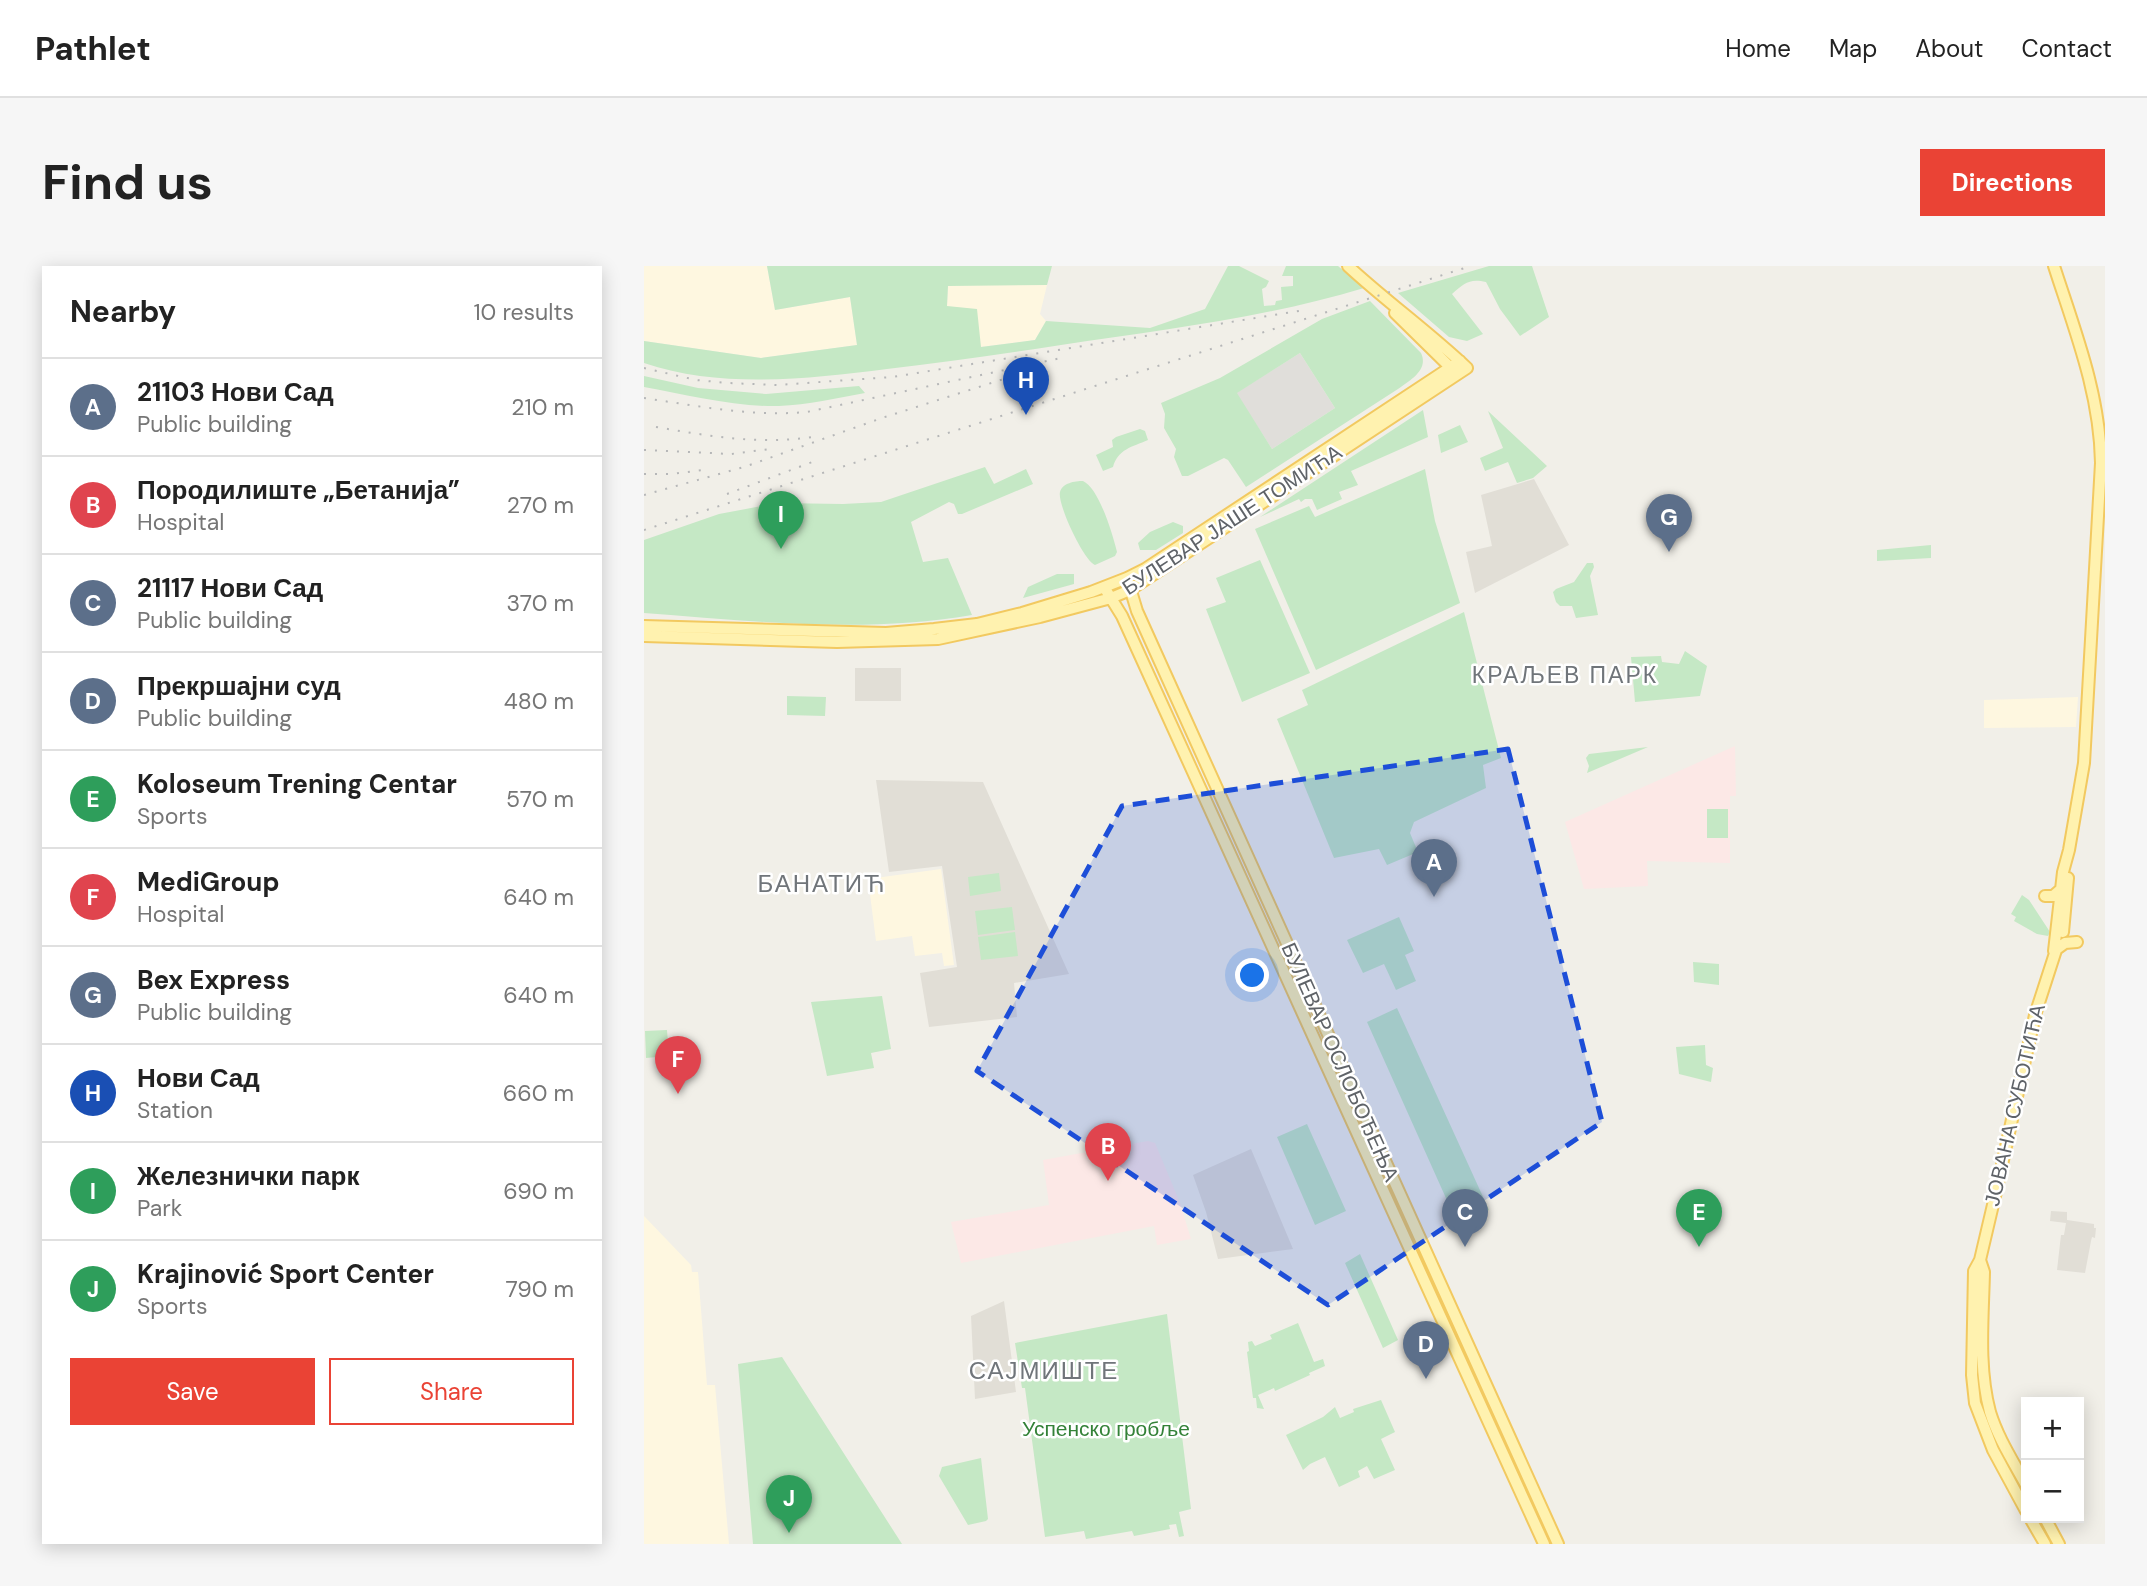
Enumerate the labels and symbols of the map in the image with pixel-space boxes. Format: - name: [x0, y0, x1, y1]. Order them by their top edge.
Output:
- pin: H: [1003, 357, 1049, 415]
- street label: БУЛЕВАР ЈАШЕ ТОМИЋА: [1117, 438, 1347, 602]
- pin: I: [758, 491, 804, 549]
- pin: G: [1646, 494, 1692, 552]
- district label: КРАЉЕВ ПАРК: [1472, 660, 1658, 690]
- pin: A: [1411, 839, 1457, 897]
- district label: БАНАТИЋ: [757, 868, 887, 899]
- street label: БУЛЕВАР ОСЛОБОЂЕЊА: [1275, 938, 1405, 1186]
- your location: [1235, 958, 1269, 992]
- street label: ЈОВАНА СУБОТИЋА: [1978, 1001, 2052, 1209]
- pin: F: [655, 1036, 701, 1094]
- pin: B: [1085, 1123, 1131, 1181]
- pin: C: [1442, 1189, 1488, 1247]
- pin: E: [1676, 1189, 1722, 1247]
- pin: D: [1403, 1321, 1449, 1379]
- district label: САЈМИШТЕ: [969, 1355, 1119, 1386]
- park label: Успенско гробље: [1022, 1415, 1190, 1443]
- pin: J: [766, 1475, 812, 1533]

